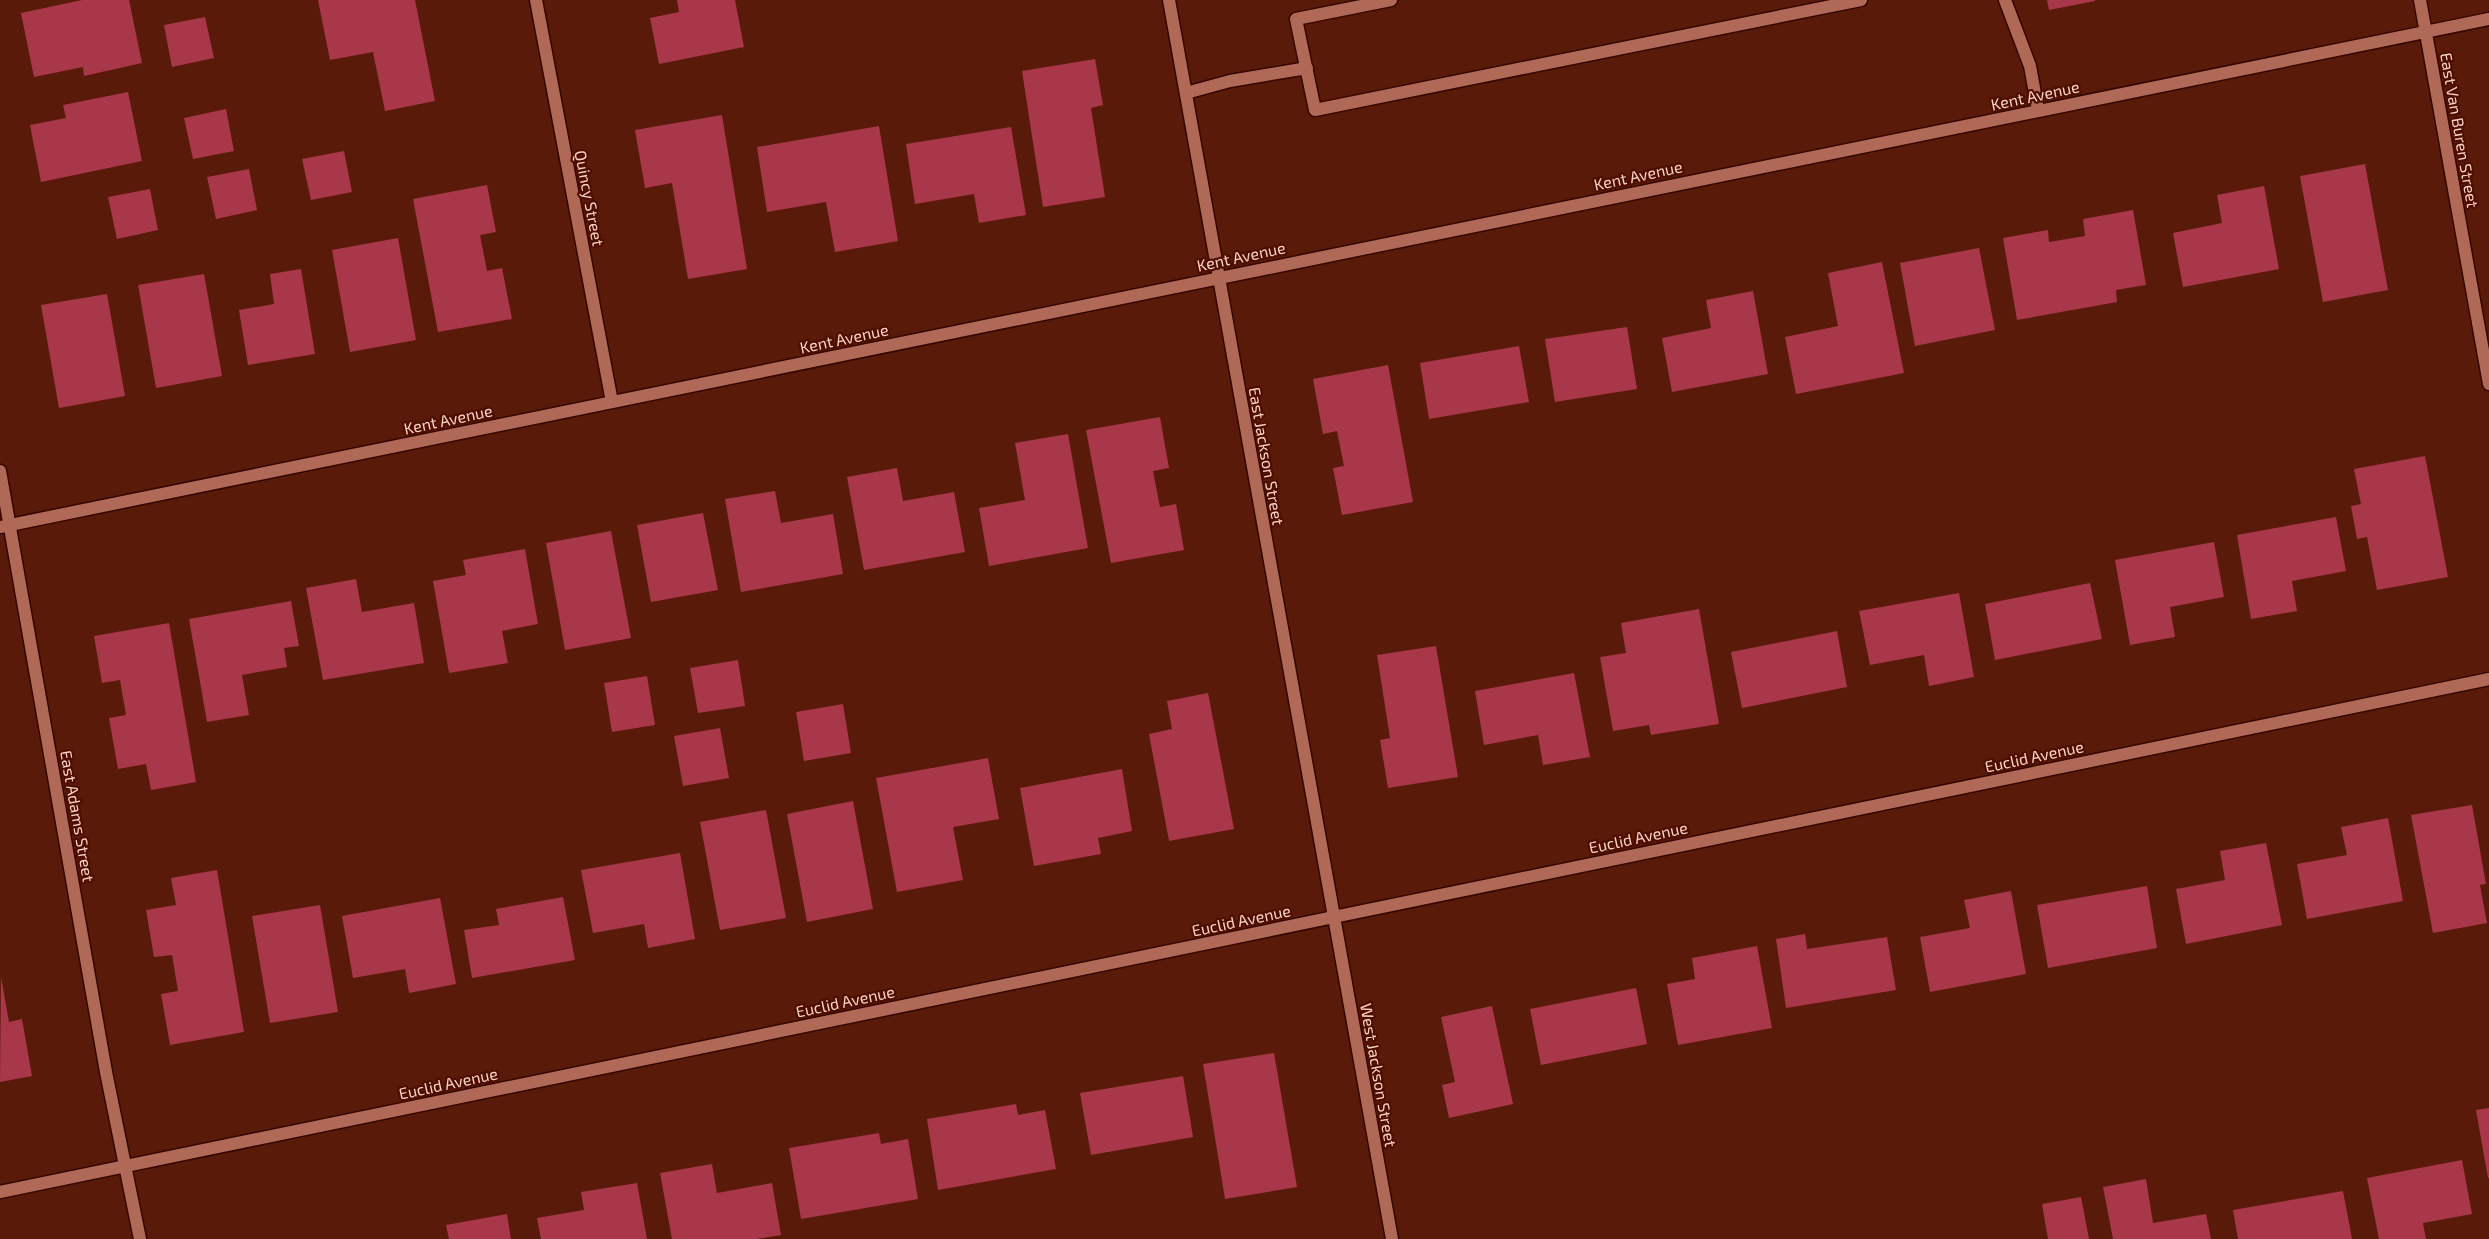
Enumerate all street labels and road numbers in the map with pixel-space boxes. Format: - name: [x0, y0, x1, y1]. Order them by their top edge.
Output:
- street label: East Van Buren Street: [2437, 51, 2483, 209]
- street label: Kent Avenue: [1989, 76, 2081, 114]
- street label: Quincy Street: [570, 149, 609, 248]
- street label: Kent Avenue: [1592, 156, 1684, 194]
- street label: Kent Avenue: [1195, 237, 1287, 275]
- street label: Kent Avenue: [798, 319, 890, 357]
- street label: East Jackson Street: [1245, 385, 1289, 527]
- street label: Kent Avenue: [402, 400, 494, 438]
- street label: Euclid Avenue: [1983, 736, 2085, 776]
- street label: East Adams Street: [57, 749, 99, 883]
- street label: Euclid Avenue: [1587, 817, 1689, 857]
- street label: Euclid Avenue: [1190, 900, 1292, 940]
- street label: Euclid Avenue: [794, 981, 896, 1021]
- street label: West Jackson Street: [1357, 1002, 1401, 1148]
- street label: Euclid Avenue: [397, 1063, 499, 1103]

